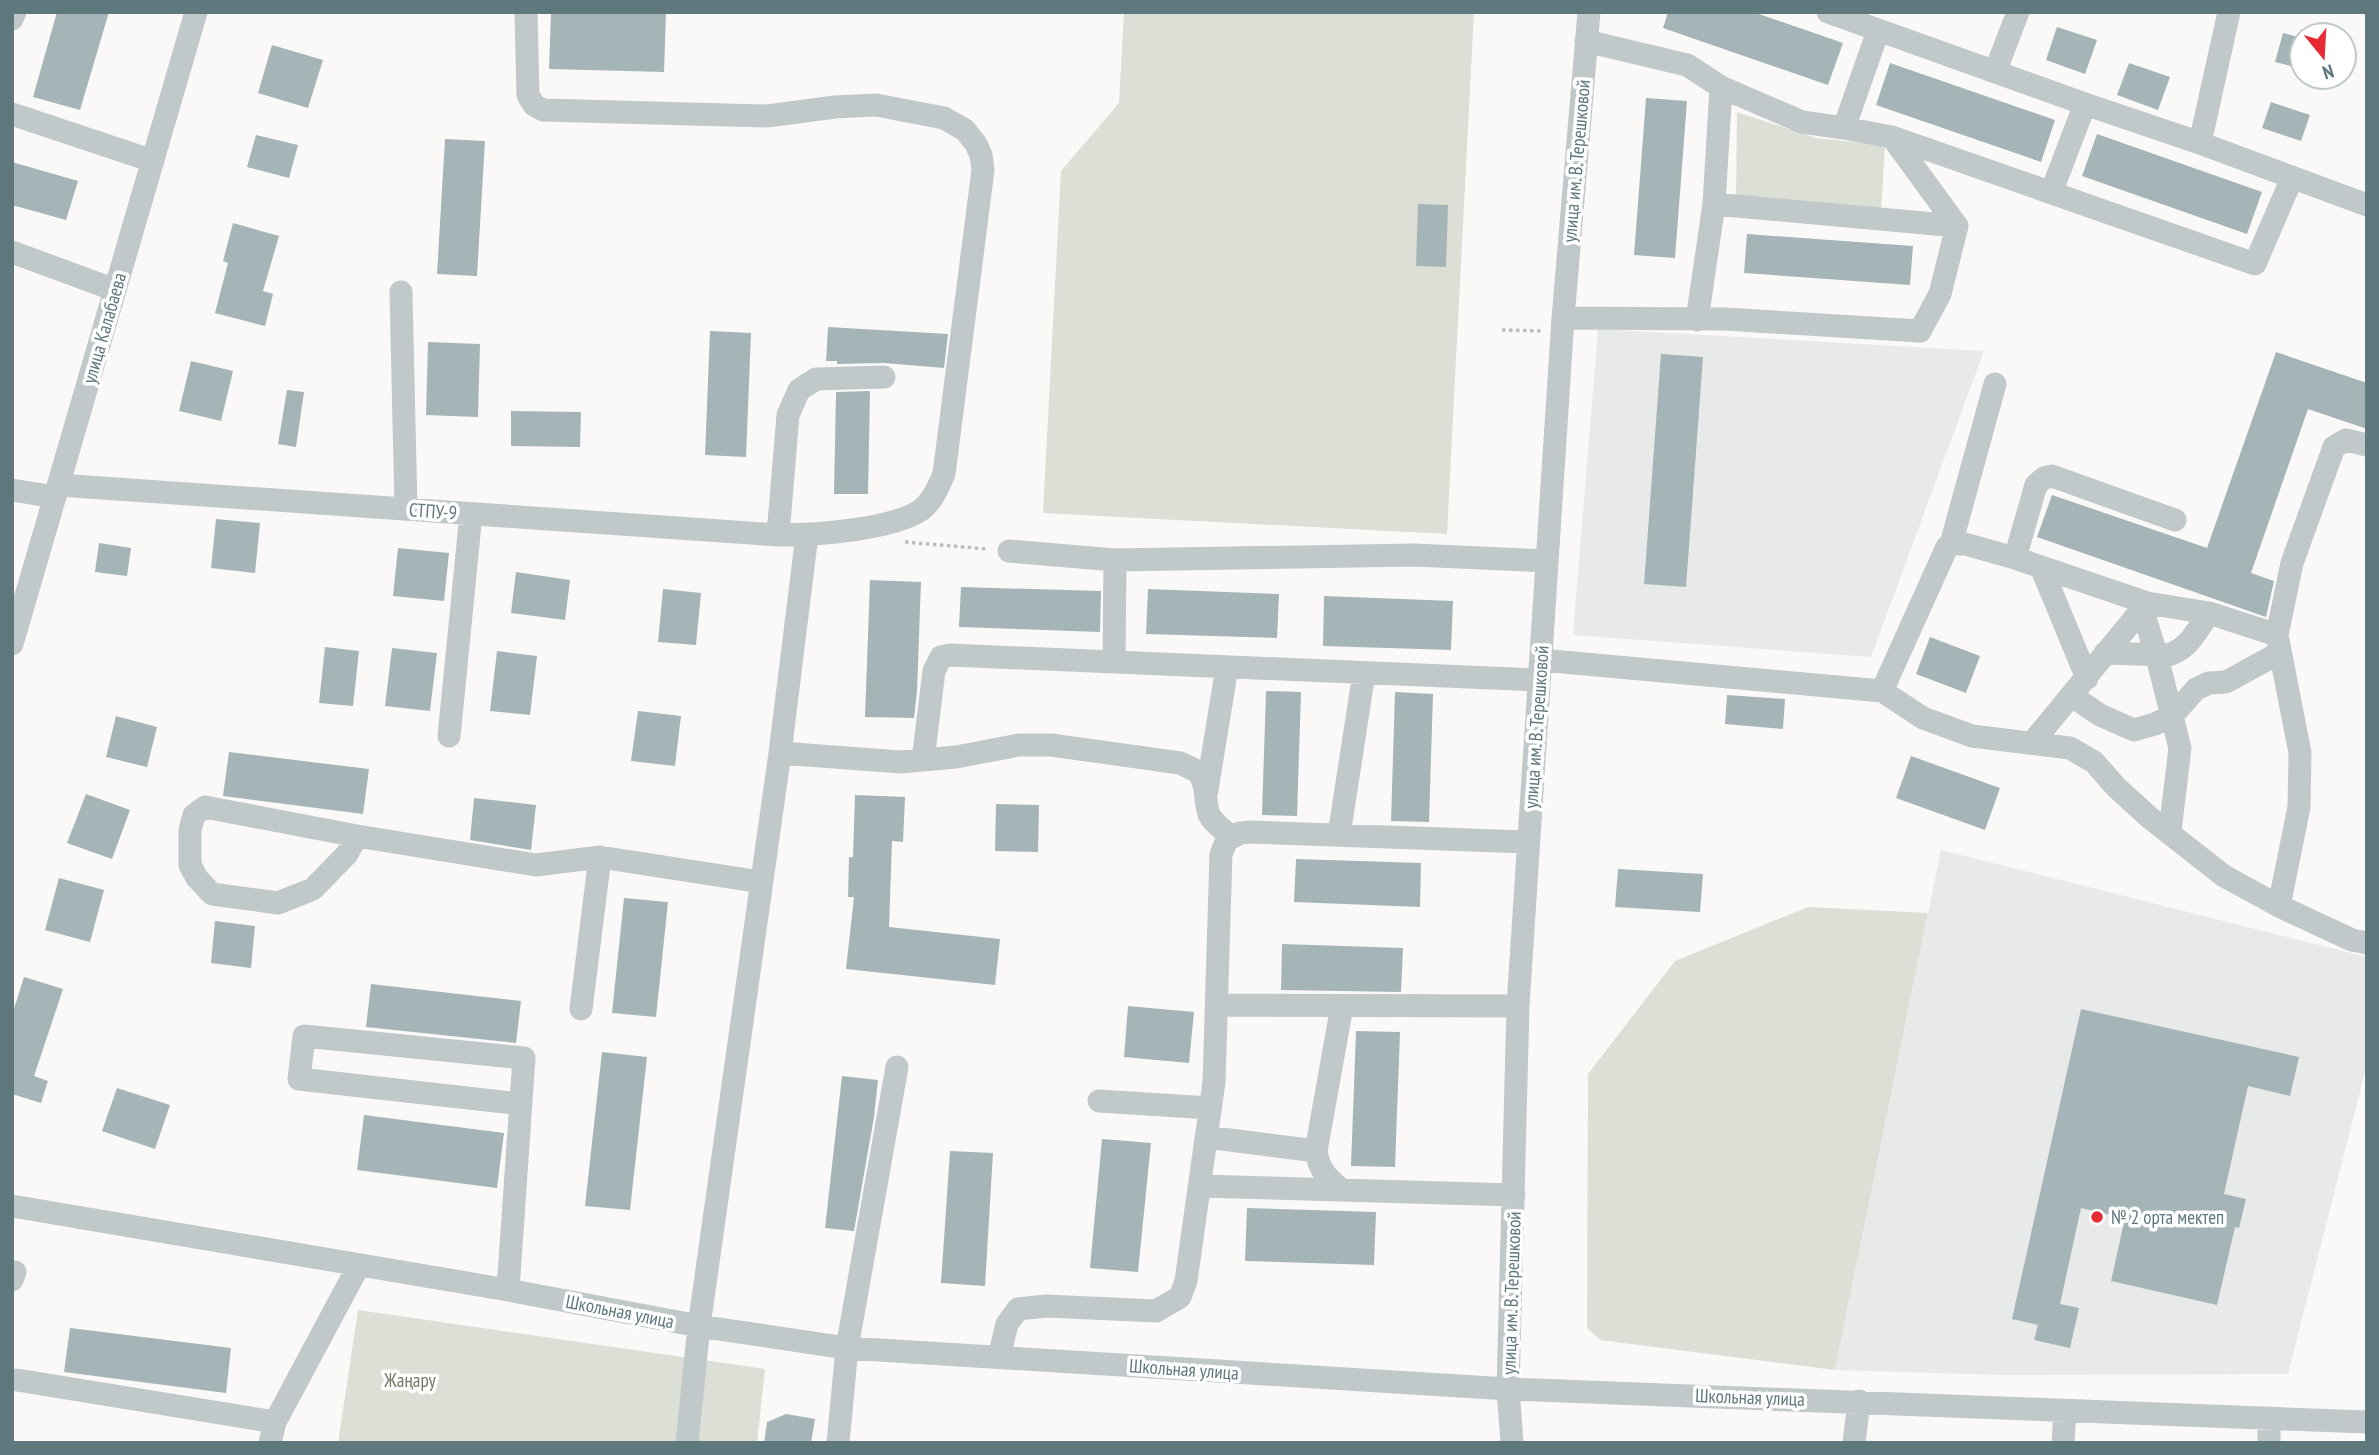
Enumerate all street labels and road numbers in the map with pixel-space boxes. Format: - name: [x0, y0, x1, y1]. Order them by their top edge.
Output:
- street label: улица им. В. Терешковой: [1557, 79, 1595, 243]
- street label: улица Калабаева: [77, 270, 131, 386]
- street label: СТПУ-9: [408, 497, 458, 525]
- street label: улица им. В. Терешковой: [1518, 645, 1554, 809]
- street label: улица им. В. Терешковой: [1496, 1211, 1526, 1375]
- street label: Школьная улица: [564, 1289, 676, 1333]
- street label: Школьная улица: [1128, 1353, 1240, 1385]
- street label: Школьная улица: [1695, 1383, 1805, 1411]

